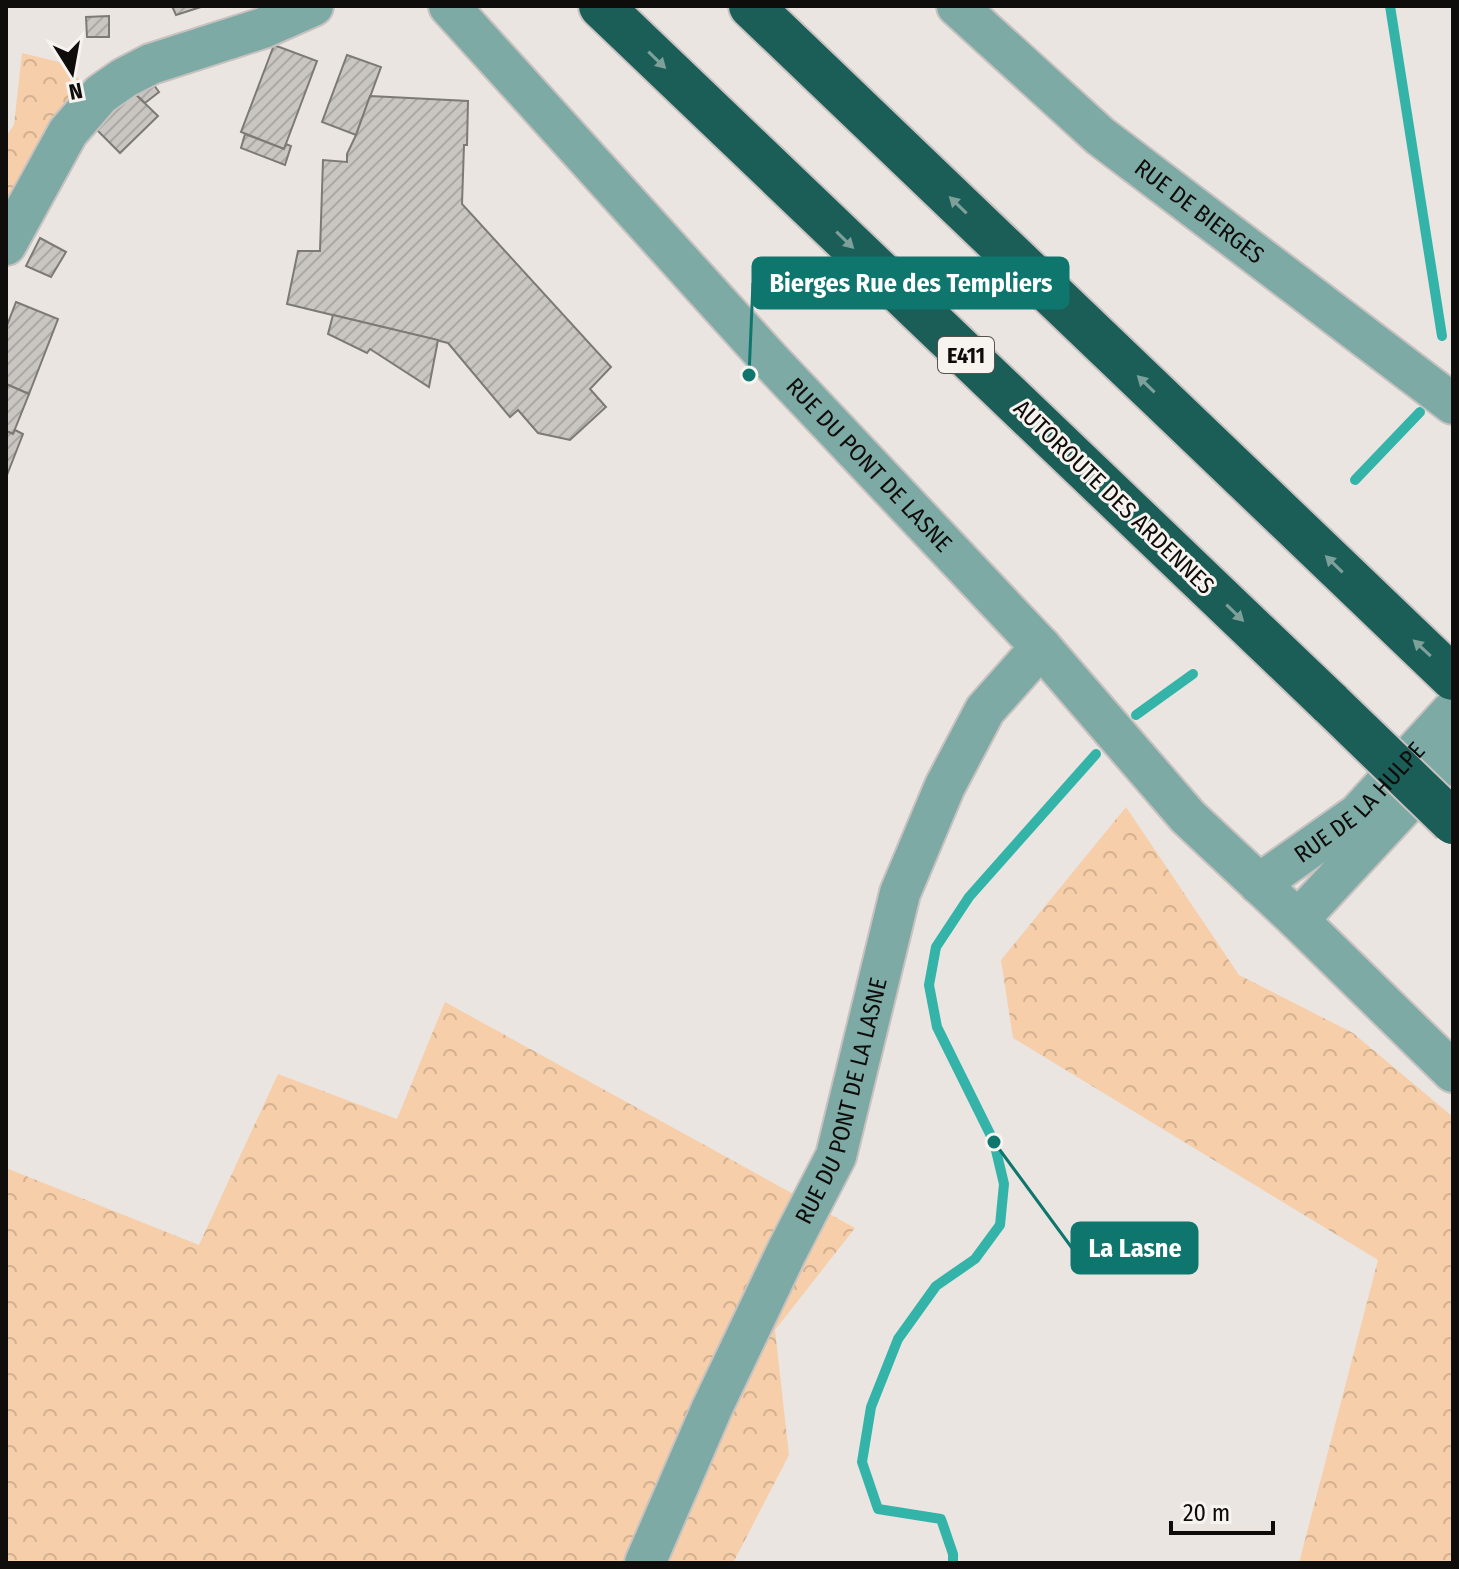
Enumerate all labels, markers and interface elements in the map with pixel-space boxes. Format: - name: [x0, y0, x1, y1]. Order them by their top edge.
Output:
- north arrow: [32, 32, 112, 112]
- one-way arrow: [647, 50, 666, 69]
- text: N: [67, 77, 85, 106]
- street label: RUE DE BIERGES: [1129, 153, 1270, 269]
- one-way arrow: [949, 196, 968, 214]
- one-way arrow: [835, 230, 854, 248]
- callout: Bierges Rue des Templiers: [753, 258, 1068, 308]
- text: Bierges Rue des Templiers: [770, 268, 1052, 299]
- road number: E411: [938, 337, 994, 373]
- street label: RUE DU PONT DE LASNE: [780, 372, 958, 557]
- one-way arrow: [1137, 376, 1156, 394]
- street label: AUTOROUTE DES ARDENNES: [1008, 394, 1220, 600]
- one-way arrow: [1325, 556, 1344, 574]
- one-way arrow: [1225, 603, 1244, 622]
- one-way arrow: [1413, 639, 1432, 658]
- street label: RUE DE LA HULPE: [1289, 736, 1431, 869]
- street label: RUE DU PONT DE LA LASNE: [789, 975, 893, 1229]
- callout: La Lasne: [1072, 1223, 1197, 1273]
- text: La Lasne: [1088, 1233, 1182, 1264]
- scale bar: [1171, 1485, 1273, 1535]
- text: 20 m: [1183, 1499, 1230, 1527]

